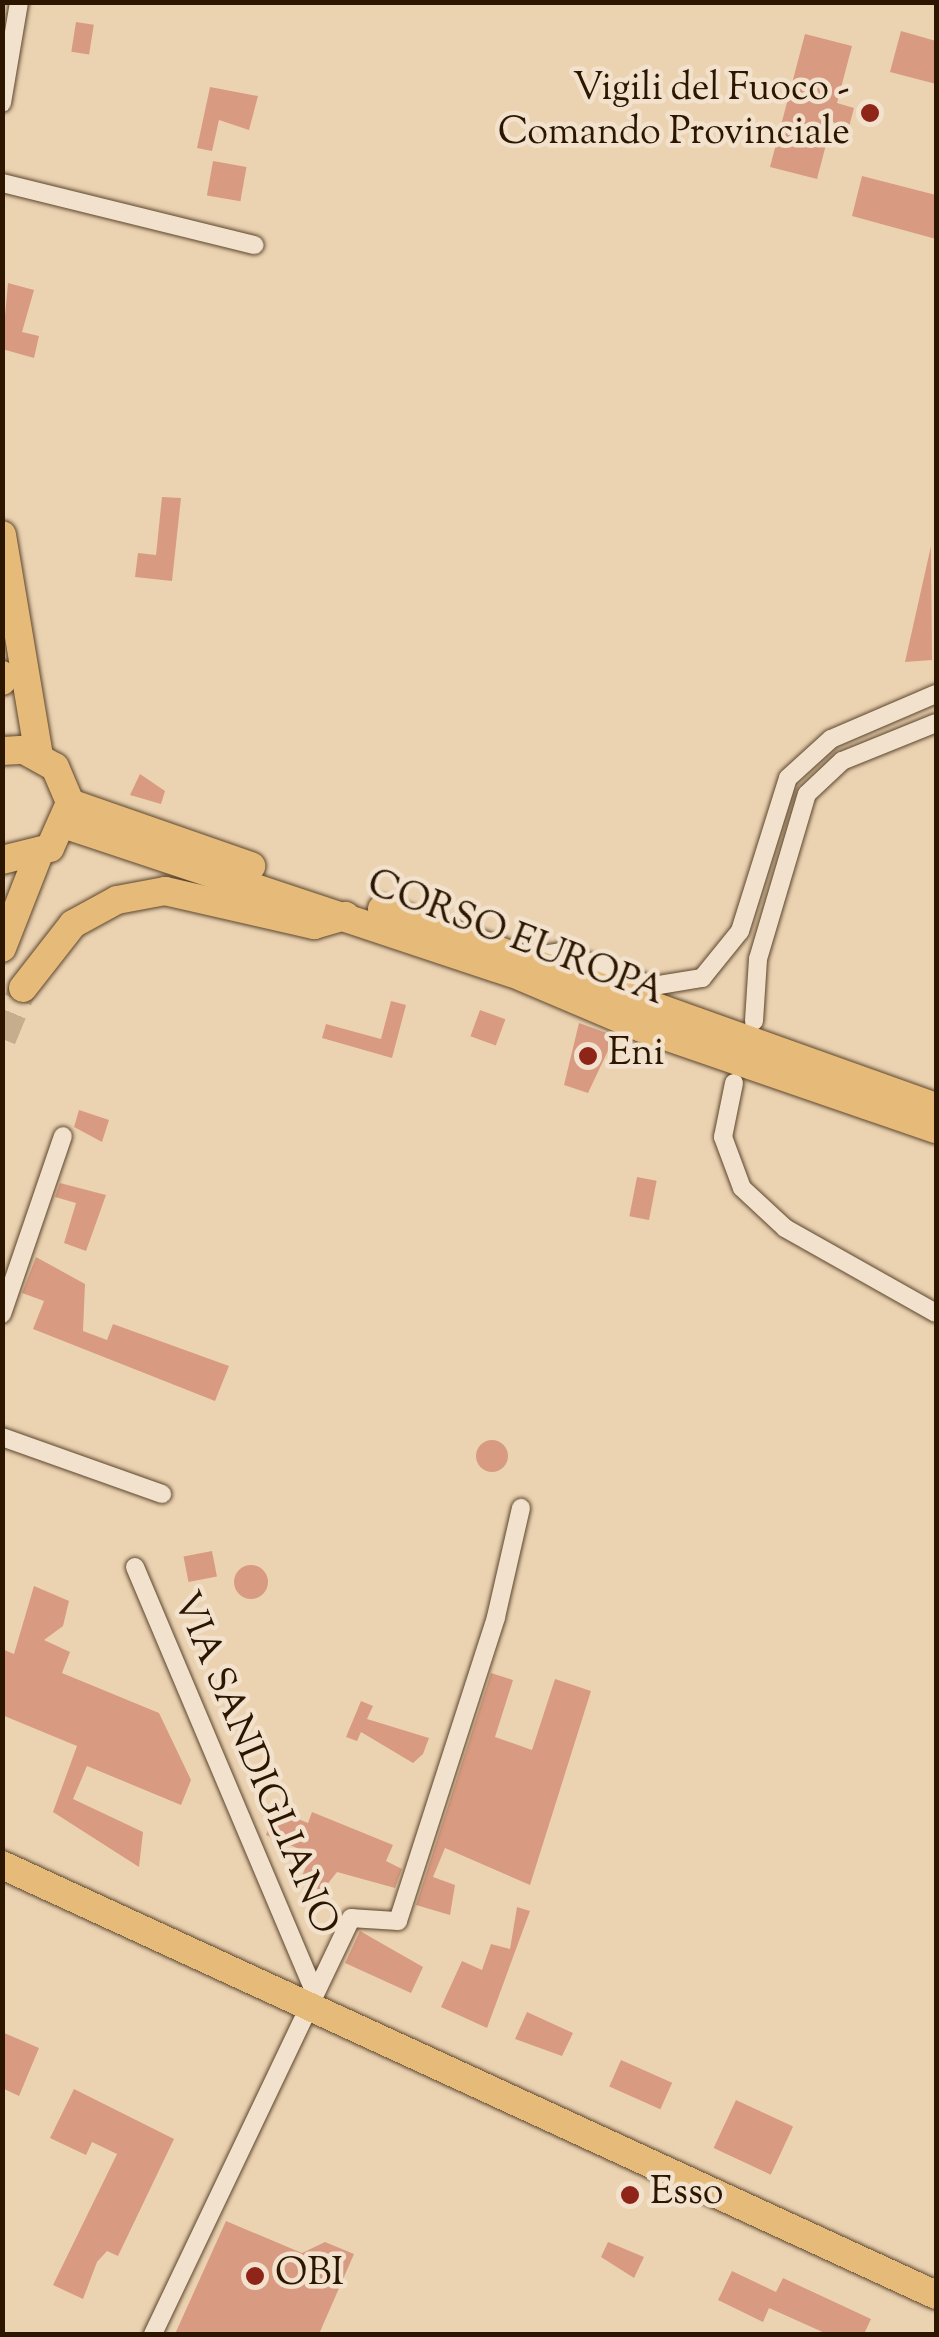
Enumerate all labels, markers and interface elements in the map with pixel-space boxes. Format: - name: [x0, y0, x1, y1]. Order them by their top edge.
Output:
- place label: Vigili del Fuoco - Comando Provinciale: [498, 68, 850, 157]
- marker: Vigili del Fuoco - Comando Provinciale: [859, 102, 881, 124]
- street label: CORSO EUROPA: [360, 862, 670, 1018]
- place label: Eni: [608, 1033, 664, 1079]
- marker: Eni: [577, 1045, 599, 1067]
- street label: VIA SANDIGLIANO: [160, 1586, 346, 1942]
- place label: Esso: [650, 2172, 724, 2218]
- marker: Esso: [619, 2184, 641, 2206]
- place label: OBI: [275, 2253, 344, 2299]
- marker: OBI: [244, 2265, 266, 2287]

